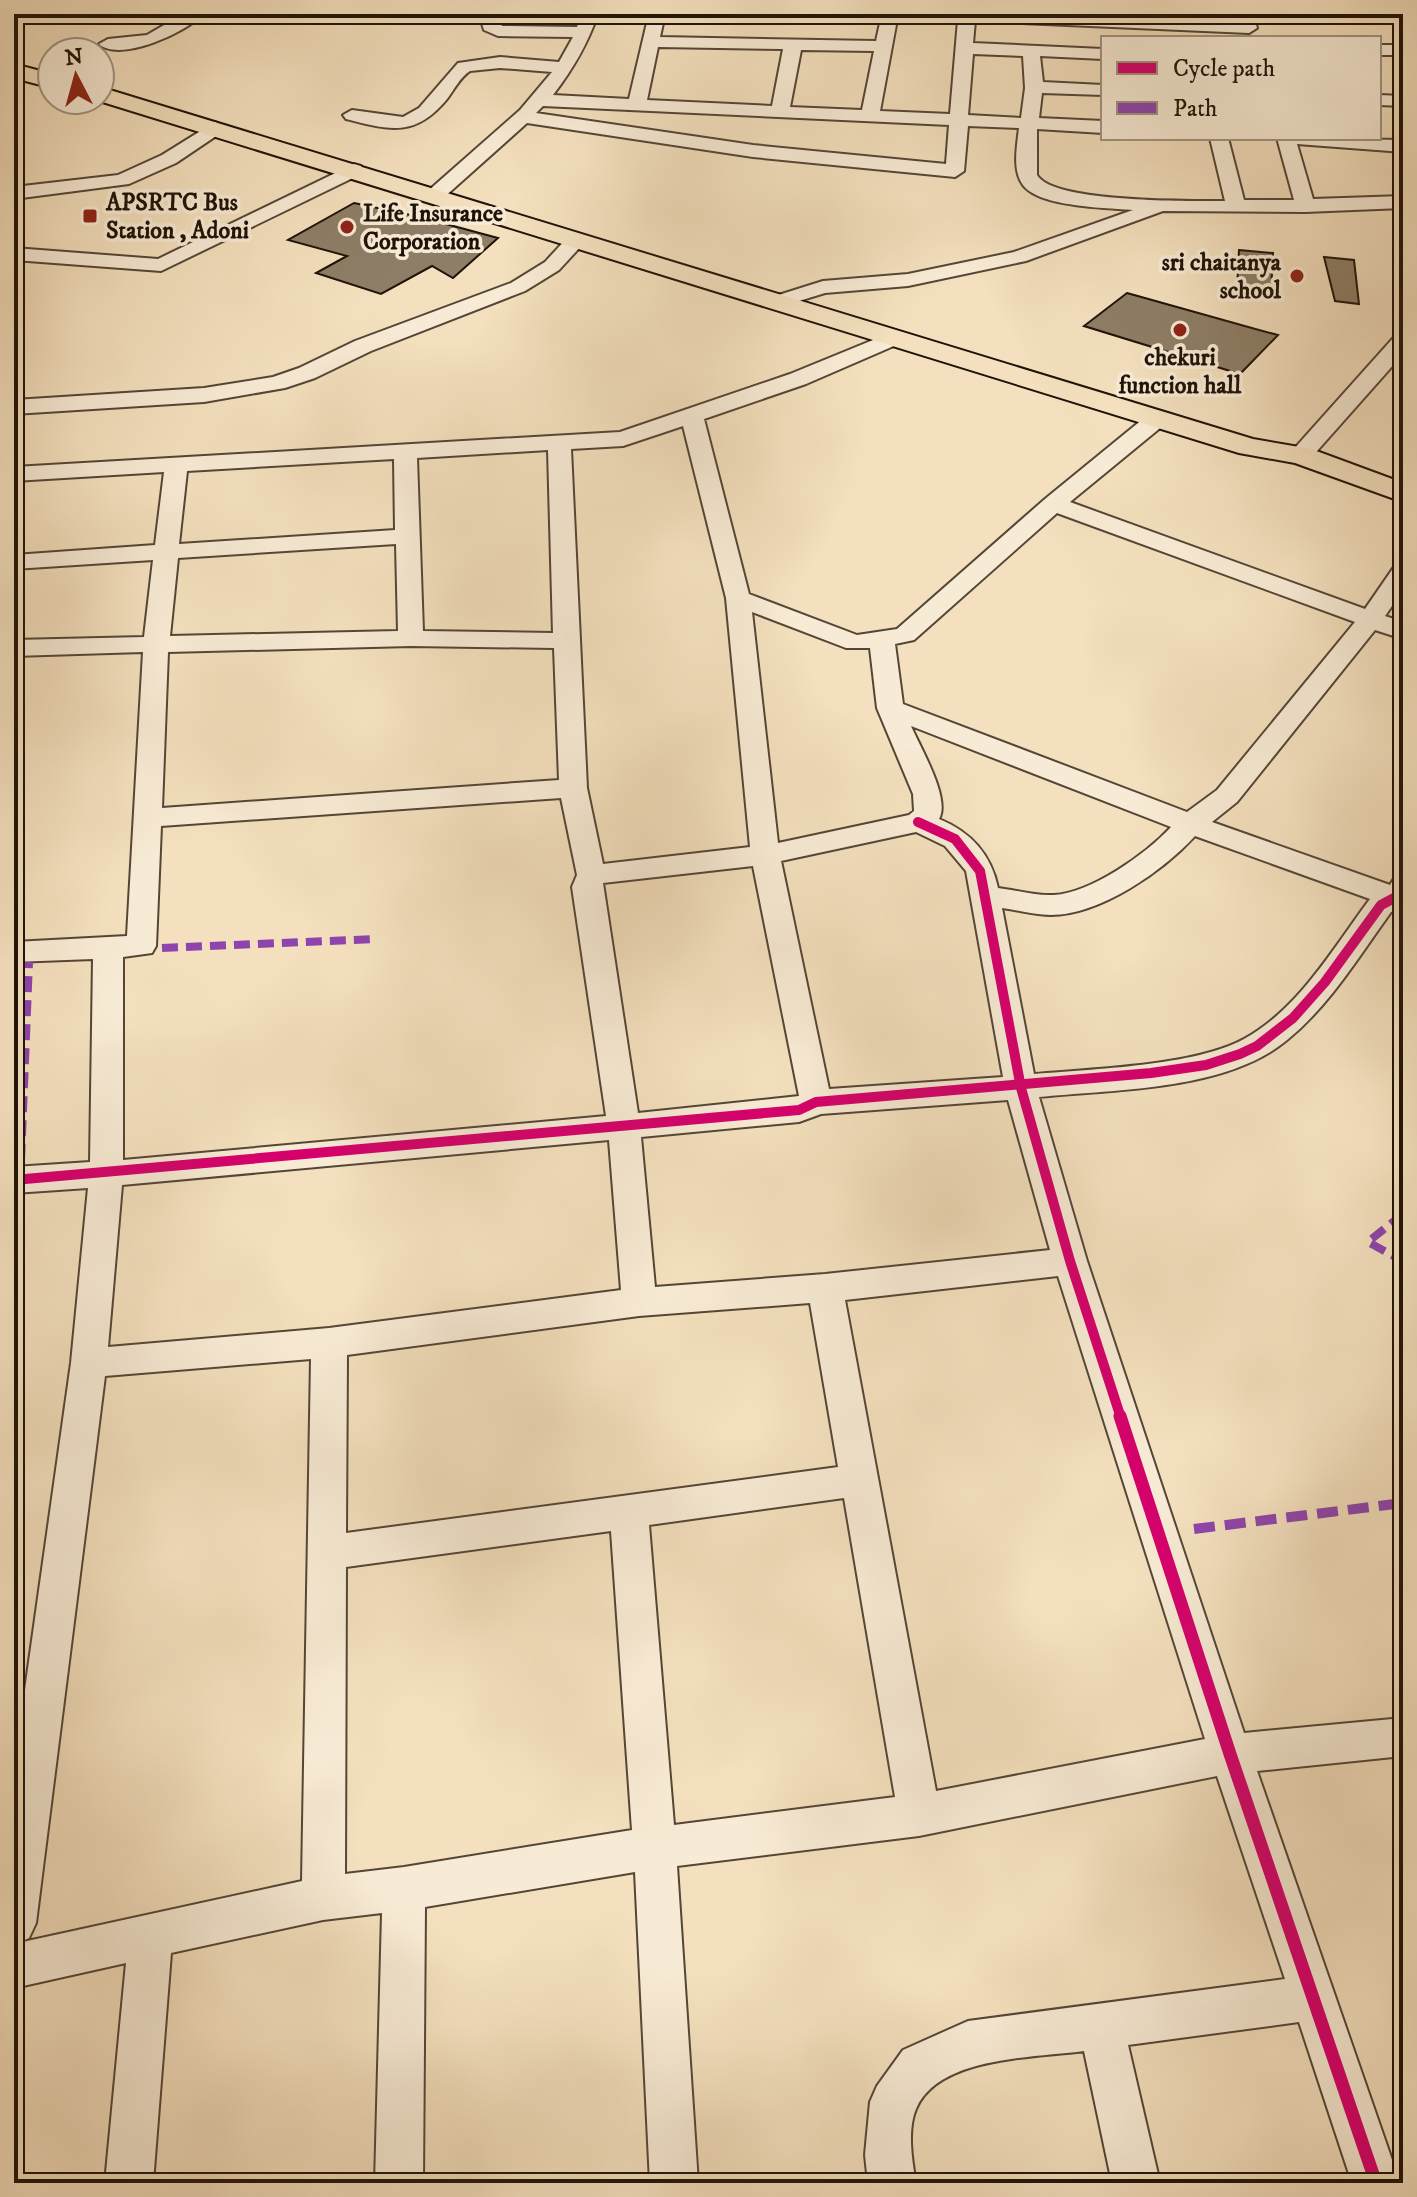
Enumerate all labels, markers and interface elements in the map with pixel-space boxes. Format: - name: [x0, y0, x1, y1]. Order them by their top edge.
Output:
- north arrow: [36, 36, 116, 116]
- legend: [1101, 36, 1381, 140]
- text: N: [64, 43, 84, 72]
- text: Cycle path: [1173, 54, 1275, 84]
- text: Path: [1173, 94, 1218, 124]
- place label: APSRTC Bus Station , Adoni: [105, 188, 249, 246]
- place label: Life Insurance Corporation: [363, 199, 503, 257]
- marker: APSRTC Bus Station , Adoni: [81, 207, 99, 225]
- marker: Life Insurance Corporation: [338, 218, 356, 236]
- place label: sri chaitanya school: [1162, 248, 1282, 306]
- marker: sri chaitanya school: [1288, 267, 1306, 285]
- marker: chekuri function hall: [1171, 321, 1189, 339]
- place label: chekuri function hall: [1118, 343, 1242, 401]

